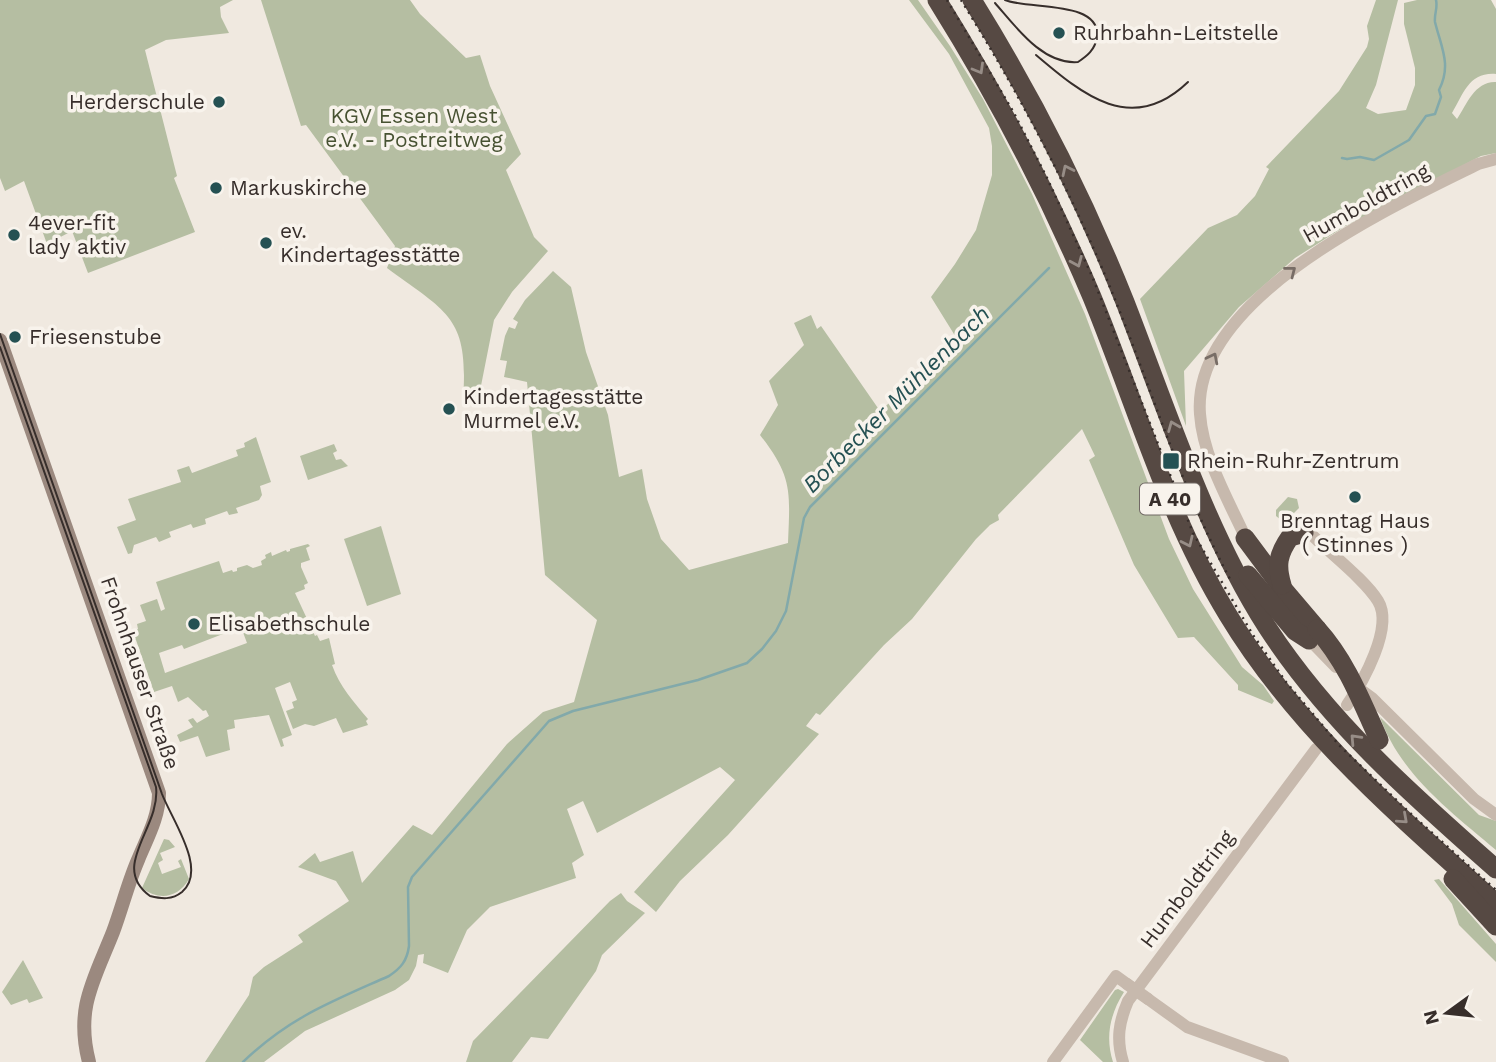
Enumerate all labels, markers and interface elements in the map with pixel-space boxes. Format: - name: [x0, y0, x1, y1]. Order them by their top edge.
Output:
- place label: Ruhrbahn-Leitstelle: [1073, 20, 1279, 45]
- marker: Ruhrbahn-Leitstelle: [1051, 25, 1067, 41]
- one-way arrow: [971, 61, 984, 74]
- place label: Herderschule: [69, 89, 205, 114]
- marker: Herderschule: [211, 94, 227, 110]
- park label: KGV Essen West e.V. - Postreitweg: [325, 103, 503, 152]
- street label: Humboldtring: [1298, 157, 1434, 248]
- one-way arrow: [1061, 165, 1075, 177]
- place label: Markuskirche: [230, 175, 367, 200]
- marker: Markuskirche: [208, 180, 224, 196]
- place label: 4ever-fit lady aktiv: [28, 210, 126, 259]
- place label: ev. Kindertagesstätte: [280, 218, 460, 267]
- marker: 4ever-fit lady aktiv: [6, 227, 22, 243]
- marker: ev. Kindertagesstätte: [258, 235, 274, 251]
- one-way arrow: [1068, 255, 1082, 267]
- one-way arrow: [1283, 266, 1295, 279]
- water label: Borbecker Mühlenbach: [797, 300, 995, 498]
- place label: Friesenstube: [29, 324, 162, 349]
- marker: Friesenstube: [7, 329, 23, 345]
- one-way arrow: [1205, 353, 1219, 365]
- place label: Kindertagesstätte Murmel e.V.: [463, 384, 643, 433]
- marker: Kindertagesstätte Murmel e.V.: [441, 401, 457, 417]
- one-way arrow: [1167, 420, 1181, 432]
- place label: Rhein-Ruhr-Zentrum: [1187, 448, 1400, 473]
- marker: Rhein-Ruhr-Zentrum: [1161, 451, 1181, 471]
- road number: A 40: [1140, 484, 1200, 514]
- marker: Brenntag Haus ( Stinnes ): [1347, 489, 1363, 505]
- place label: Brenntag Haus ( Stinnes ): [1280, 508, 1430, 557]
- one-way arrow: [1180, 534, 1194, 547]
- street label: Frohnhauser Straße: [96, 573, 185, 773]
- place label: Elisabethschule: [208, 611, 370, 636]
- marker: Elisabethschule: [186, 616, 202, 632]
- one-way arrow: [1351, 734, 1363, 747]
- one-way arrow: [1395, 811, 1408, 824]
- street label: Humboldtring: [1134, 824, 1239, 952]
- north arrow: [1412, 978, 1482, 1048]
- text: N: [1418, 1007, 1444, 1027]

